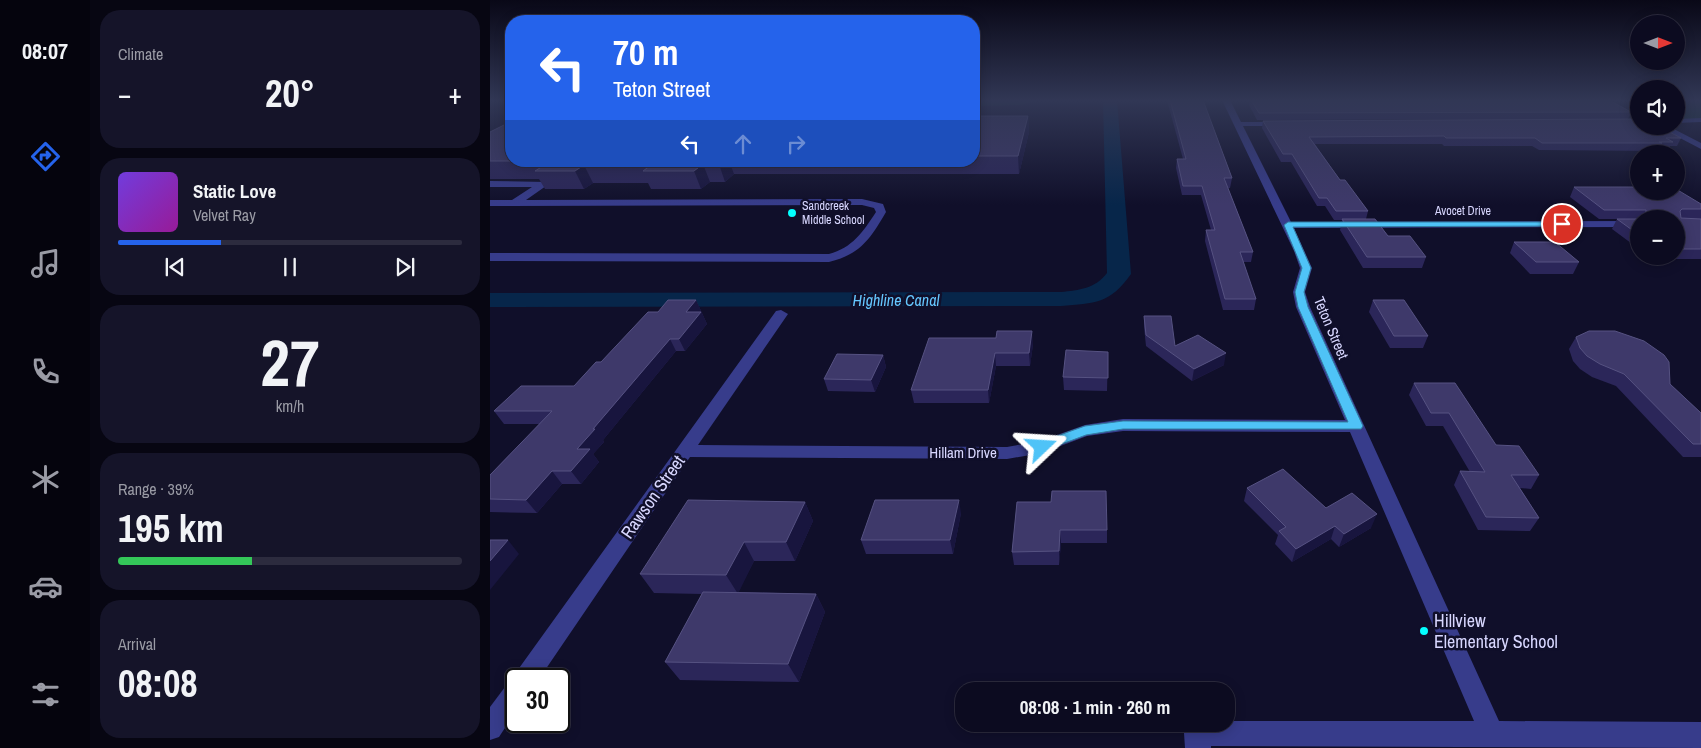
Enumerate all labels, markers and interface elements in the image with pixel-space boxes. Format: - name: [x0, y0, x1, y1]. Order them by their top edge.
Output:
- north arrow: [1630, 15, 1685, 70]
- map controls: [1630, 15, 1685, 265]
- text: 70 m: [613, 29, 678, 76]
- icon: left: [530, 35, 595, 100]
- text: 08:07: [22, 36, 68, 66]
- text: Climate: [118, 43, 163, 65]
- text: 20°: [265, 68, 315, 119]
- text: Teton Street: [613, 74, 710, 104]
- text: −: [118, 75, 131, 113]
- text: +: [449, 75, 462, 113]
- button: sound: [1630, 80, 1685, 135]
- icon: left: [676, 130, 704, 158]
- icon: ahead: [729, 130, 757, 158]
- icon: right: [782, 130, 810, 158]
- icon: directions: [28, 139, 63, 174]
- button: +: [1630, 145, 1685, 200]
- text: Static Love: [193, 178, 276, 204]
- place label: Sandcreek Middle School: [802, 198, 864, 228]
- street label: Avocet Drive: [1434, 203, 1491, 219]
- pin: [1541, 203, 1583, 245]
- text: Velvet Ray: [193, 204, 256, 226]
- marker: Sandcreek Middle School: [786, 207, 798, 219]
- icon: arrive: [1548, 210, 1576, 238]
- button: −: [1630, 210, 1685, 265]
- icon: music: [28, 246, 63, 281]
- icon: previous: [161, 253, 189, 281]
- icon: pause: [276, 253, 304, 281]
- icon: next: [391, 253, 419, 281]
- water label: Highline Canal: [853, 289, 940, 311]
- street label: Teton Street: [1309, 293, 1354, 363]
- text: 27: [260, 319, 320, 406]
- icon: phone: [28, 354, 63, 389]
- text: km/h: [276, 395, 304, 417]
- position arrow: [1015, 420, 1067, 472]
- street label: Hillam Drive: [929, 442, 997, 463]
- street label: Rawson Street: [615, 450, 691, 544]
- icon: climate: [28, 462, 63, 497]
- text: Range · 39%: [118, 478, 194, 500]
- text: 195 km: [118, 503, 224, 554]
- icon: car: [28, 569, 63, 604]
- place label: Hillview Elementary School: [1434, 608, 1558, 654]
- marker: Hillview Elementary School: [1418, 625, 1430, 637]
- text: Arrival: [118, 633, 156, 655]
- text: 08:08: [118, 658, 198, 709]
- speed limit sign: 30: [505, 668, 570, 733]
- icon: filters: [28, 677, 63, 712]
- text: 08:08 · 1 min · 260 m: [1020, 694, 1170, 720]

